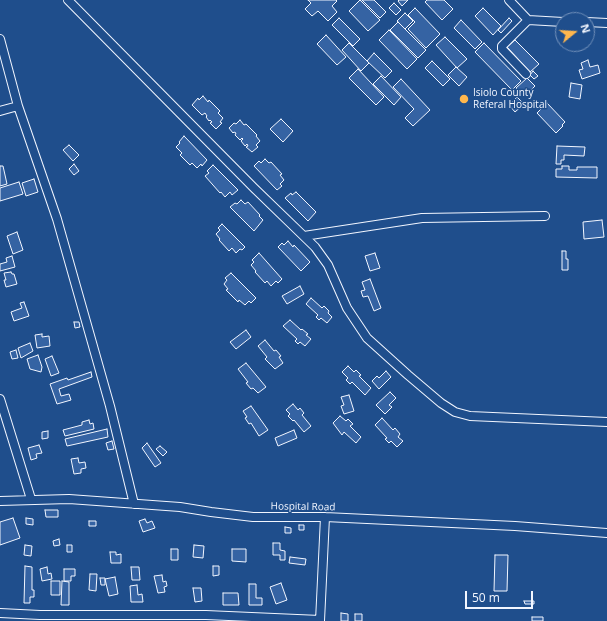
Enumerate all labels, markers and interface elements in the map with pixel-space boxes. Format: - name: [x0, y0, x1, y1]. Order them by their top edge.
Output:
- north arrow: [555, 12, 595, 52]
- text: N: [577, 22, 594, 35]
- place label: Isiolo County Referal Hospital: [473, 87, 547, 110]
- marker: Isiolo County Referal Hospital: [458, 93, 470, 105]
- street label: Hospital Road: [270, 500, 336, 514]
- scale bar: [467, 583, 535, 609]
- text: 50 m: [472, 589, 500, 606]

